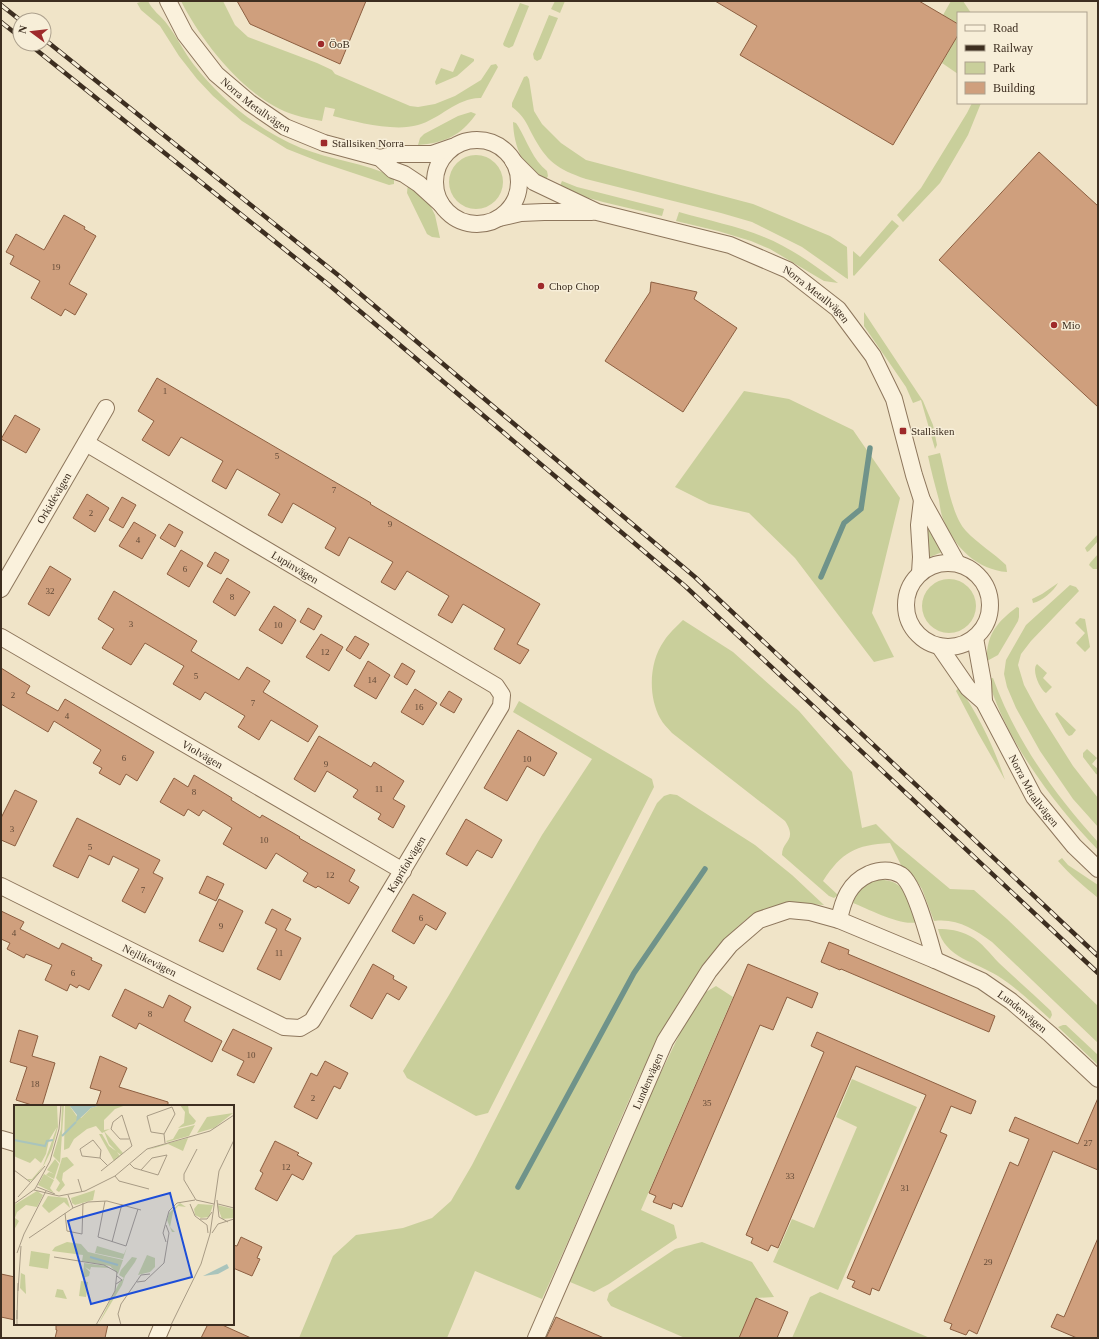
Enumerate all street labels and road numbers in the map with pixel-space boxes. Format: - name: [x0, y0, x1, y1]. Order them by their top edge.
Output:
- street label: Norra Metallvägen: [219, 75, 292, 135]
- street label: Norra Metallvägen: [782, 263, 852, 326]
- street label: Orkidévägen: [34, 470, 73, 526]
- street label: Lupinvägen: [269, 548, 321, 586]
- street label: Violvägen: [180, 738, 225, 771]
- street label: Norra Metallvägen: [1007, 752, 1062, 829]
- street label: Kaprifolvägen: [385, 833, 428, 895]
- street label: Nejlikevägen: [121, 942, 179, 979]
- street label: Lundenvägen: [996, 988, 1050, 1035]
- street label: Lundenvägen: [630, 1051, 665, 1111]

